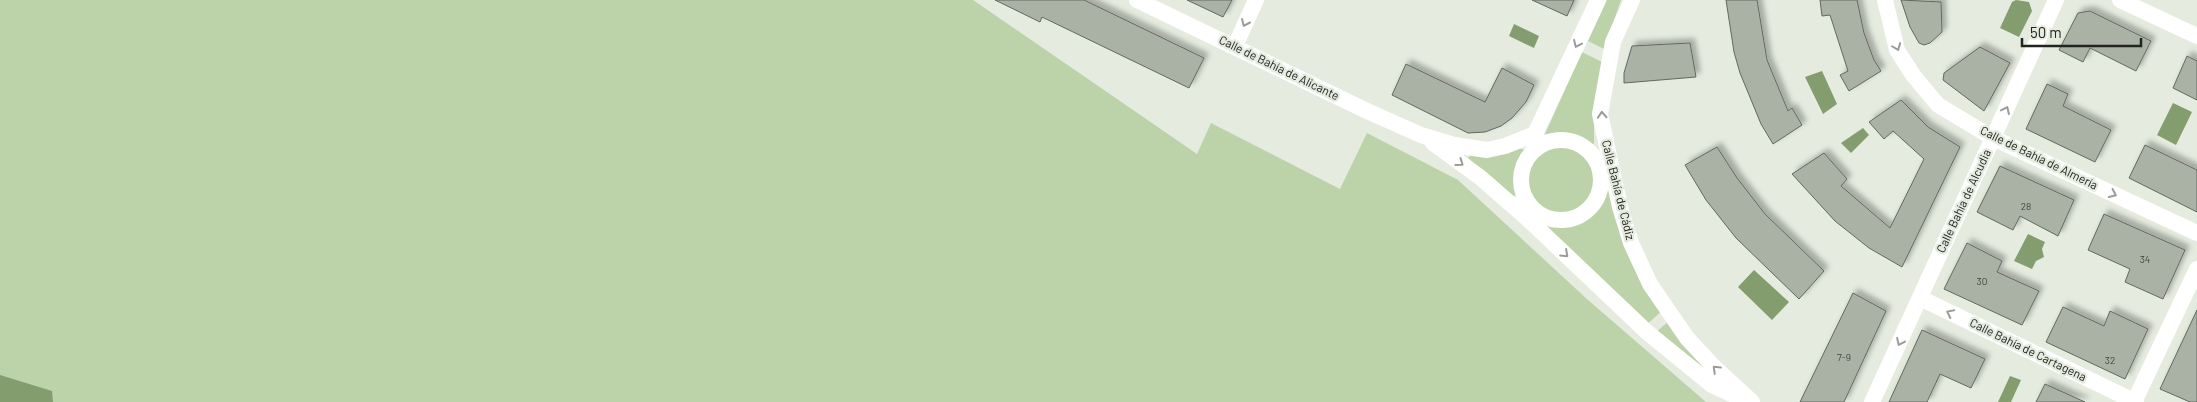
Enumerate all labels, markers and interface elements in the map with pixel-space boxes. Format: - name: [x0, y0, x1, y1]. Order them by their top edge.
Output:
- scale bar: [2022, 15, 2141, 47]
- one-way arrow: [1241, 18, 1252, 27]
- text: 50 m: [2030, 23, 2062, 41]
- street label: Calle de Bahía de Alicante: [1217, 32, 1342, 102]
- one-way arrow: [1573, 39, 1583, 48]
- one-way arrow: [1891, 42, 1901, 51]
- one-way arrow: [1999, 106, 2010, 115]
- one-way arrow: [1597, 111, 1607, 118]
- street label: Calle de Bahía de Almería: [1978, 123, 2100, 192]
- street label: Calle Bahía de Cádiz: [1600, 138, 1638, 241]
- street label: Calle Bahía de Alcudia: [1933, 147, 1993, 255]
- one-way arrow: [1454, 157, 1464, 166]
- one-way arrow: [2108, 187, 2117, 198]
- house number: 28: [2021, 200, 2031, 212]
- one-way arrow: [1559, 248, 1568, 257]
- house number: 34: [2140, 253, 2150, 265]
- house number: 30: [1977, 275, 1987, 287]
- one-way arrow: [1946, 308, 1955, 319]
- street label: Calle Bahía de Cartagena: [1968, 315, 2089, 383]
- one-way arrow: [1895, 337, 1906, 346]
- house number: 7-9: [1837, 351, 1851, 363]
- house number: 32: [2105, 354, 2115, 366]
- one-way arrow: [1713, 366, 1722, 375]

